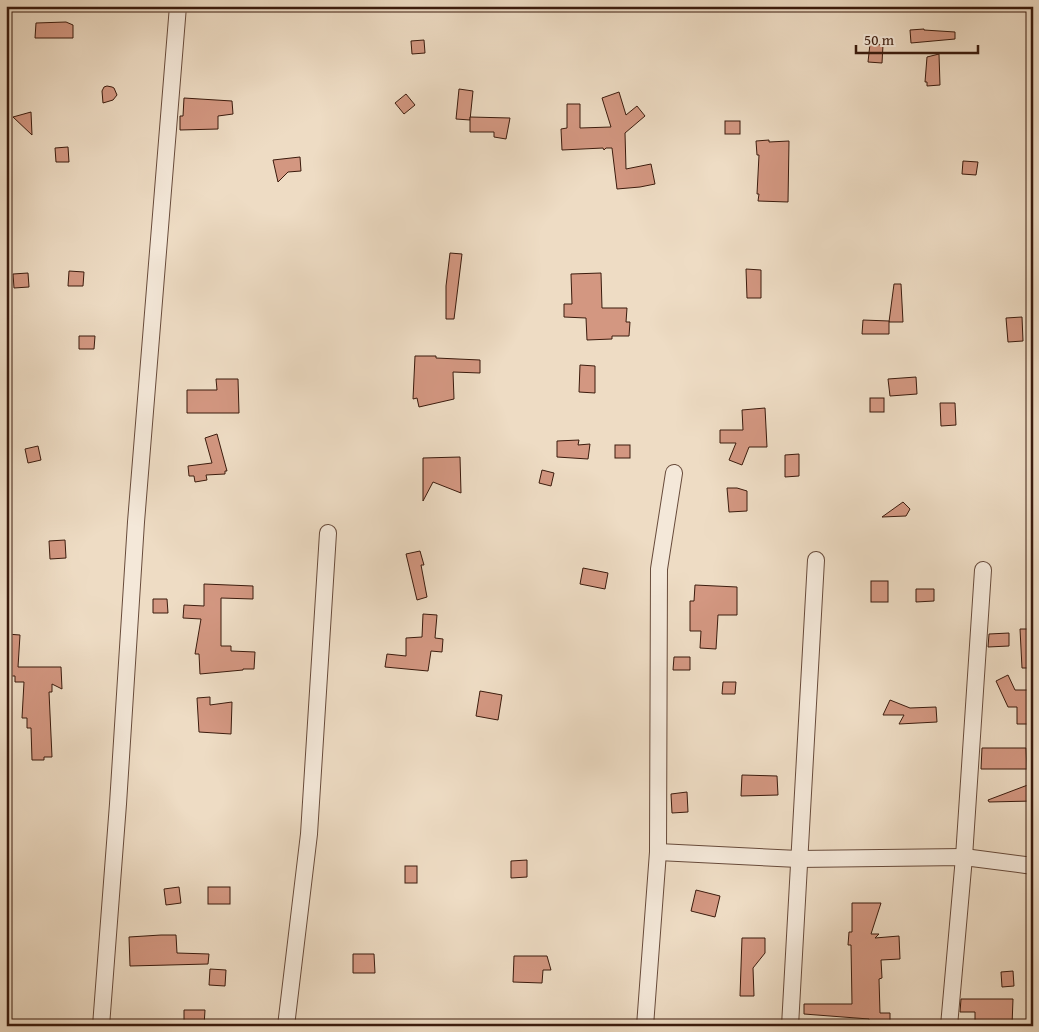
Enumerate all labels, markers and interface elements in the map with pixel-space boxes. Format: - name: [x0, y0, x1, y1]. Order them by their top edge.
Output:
- scale bar: [856, 22, 979, 54]
- text: 50 m: [864, 29, 895, 50]

